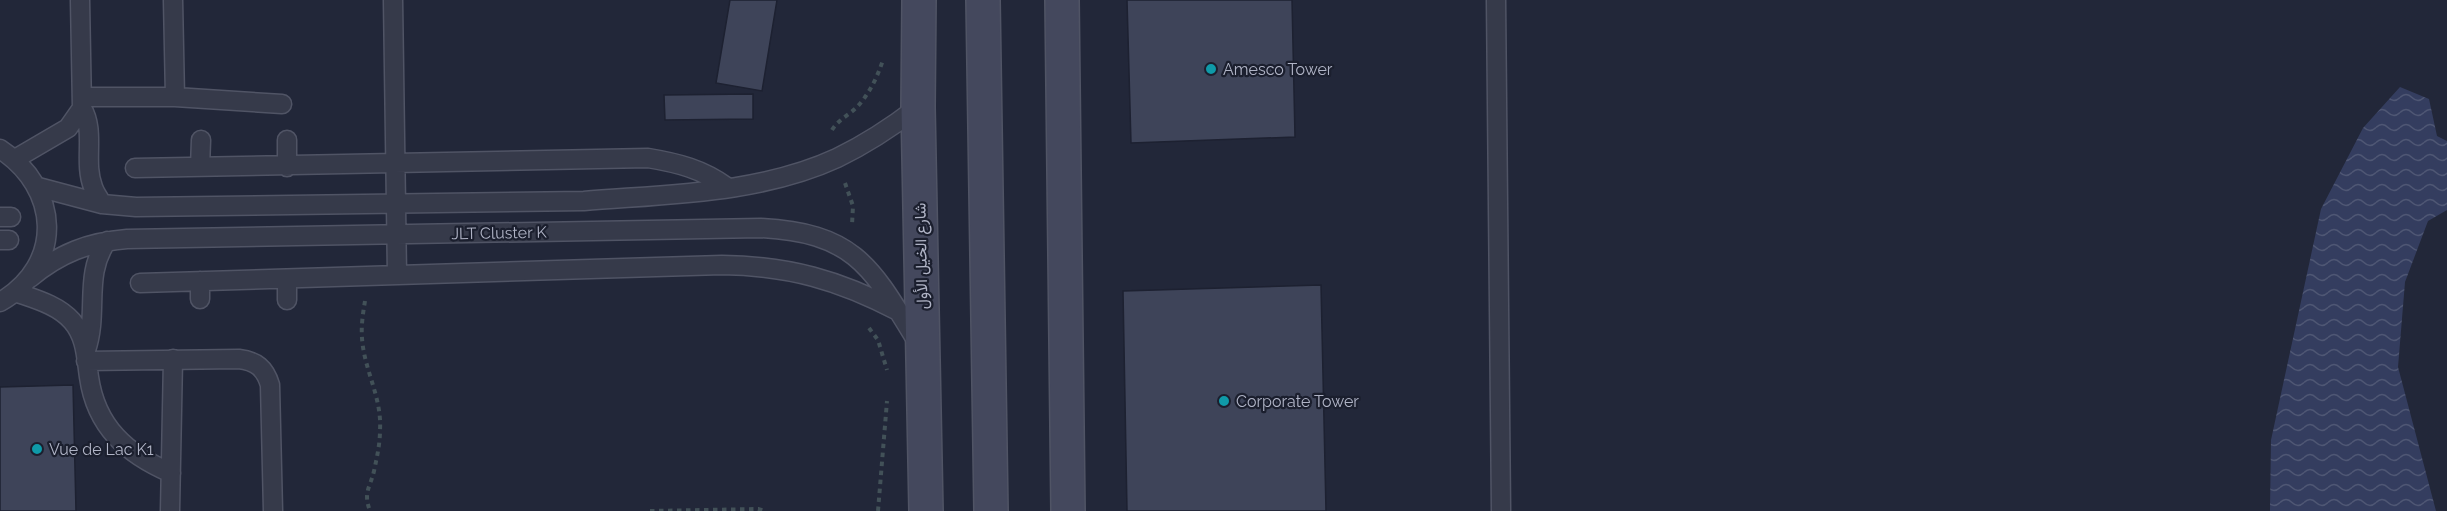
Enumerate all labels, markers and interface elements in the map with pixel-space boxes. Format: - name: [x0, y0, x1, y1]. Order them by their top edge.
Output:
- place label: Amesco Tower: [1223, 60, 1333, 79]
- marker: Amesco Tower: [1204, 62, 1218, 76]
- street label: شارع الخيل الأول: [911, 202, 933, 310]
- street label: JLT Cluster K: [451, 223, 548, 243]
- place label: Corporate Tower: [1236, 392, 1359, 411]
- marker: Corporate Tower: [1217, 394, 1231, 408]
- place label: Vue de Lac K1: [49, 440, 154, 459]
- marker: Vue de Lac K1: [30, 442, 44, 456]

